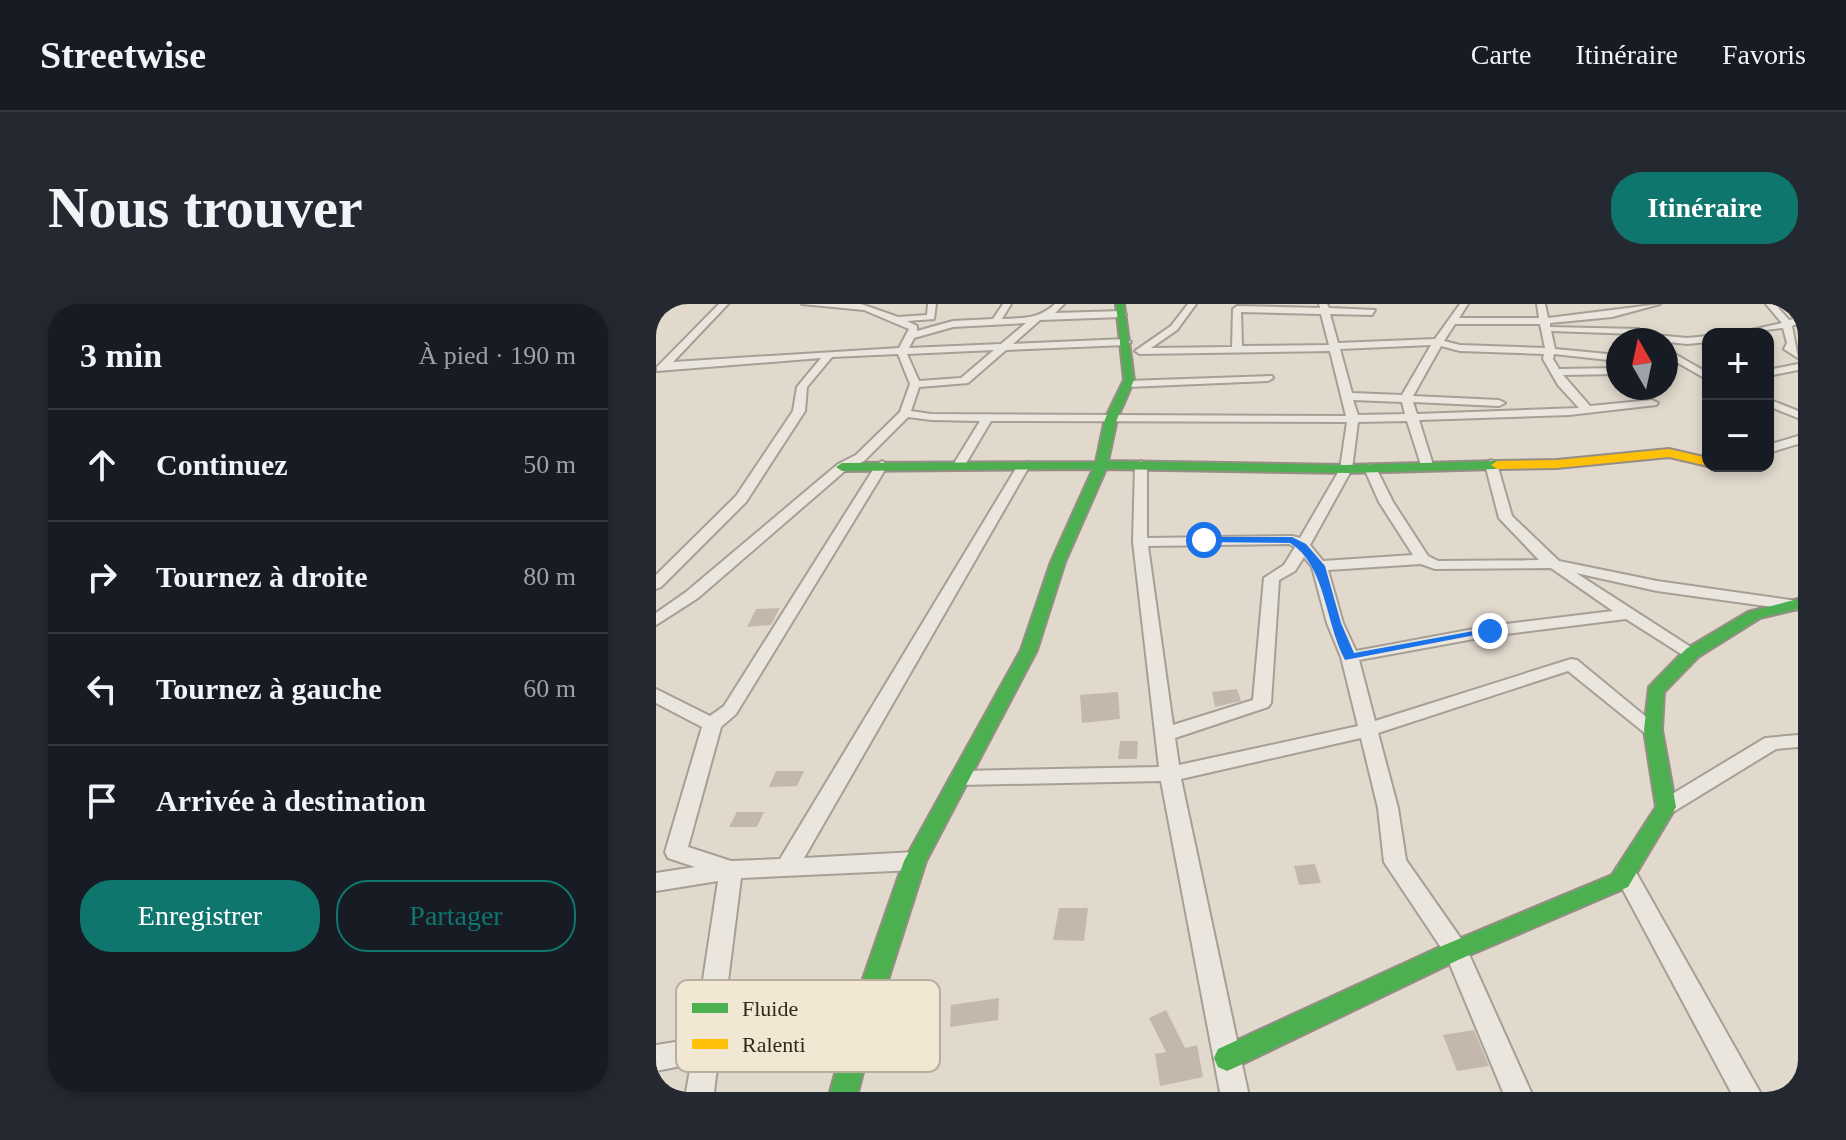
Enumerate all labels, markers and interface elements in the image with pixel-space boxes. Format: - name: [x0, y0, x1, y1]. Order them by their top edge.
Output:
- text: Streetwise: [40, 34, 206, 76]
- text: Carte: [1471, 39, 1531, 70]
- text: Itinéraire: [1575, 39, 1678, 70]
- text: Favoris: [1722, 39, 1806, 70]
- button: Itinéraire: [1611, 172, 1798, 244]
- text: Nous trouver: [48, 177, 363, 239]
- north arrow: [1606, 328, 1678, 400]
- map controls: [1702, 328, 1774, 472]
- button: +: [1702, 328, 1774, 400]
- text: 3 min: [80, 337, 162, 374]
- text: À pied · 190 m: [419, 341, 576, 370]
- button: −: [1702, 400, 1774, 472]
- icon: ahead: [80, 443, 124, 487]
- text: Continuez: [156, 448, 288, 481]
- text: 50 m: [523, 450, 576, 479]
- route start: [1186, 522, 1222, 558]
- icon: right: [80, 555, 124, 599]
- text: Tournez à droite: [156, 560, 368, 593]
- text: 80 m: [523, 562, 576, 591]
- route end: [1472, 613, 1508, 649]
- icon: left: [80, 667, 124, 711]
- text: Tournez à gauche: [156, 672, 382, 705]
- text: 60 m: [523, 674, 576, 703]
- icon: arrive: [80, 779, 124, 823]
- text: Arrivée à destination: [156, 784, 426, 817]
- button: Enregistrer: [80, 880, 320, 952]
- button: Partager: [336, 880, 576, 952]
- legend: [676, 980, 940, 1072]
- text: Fluide: [742, 996, 798, 1021]
- text: Ralenti: [742, 1032, 806, 1057]

